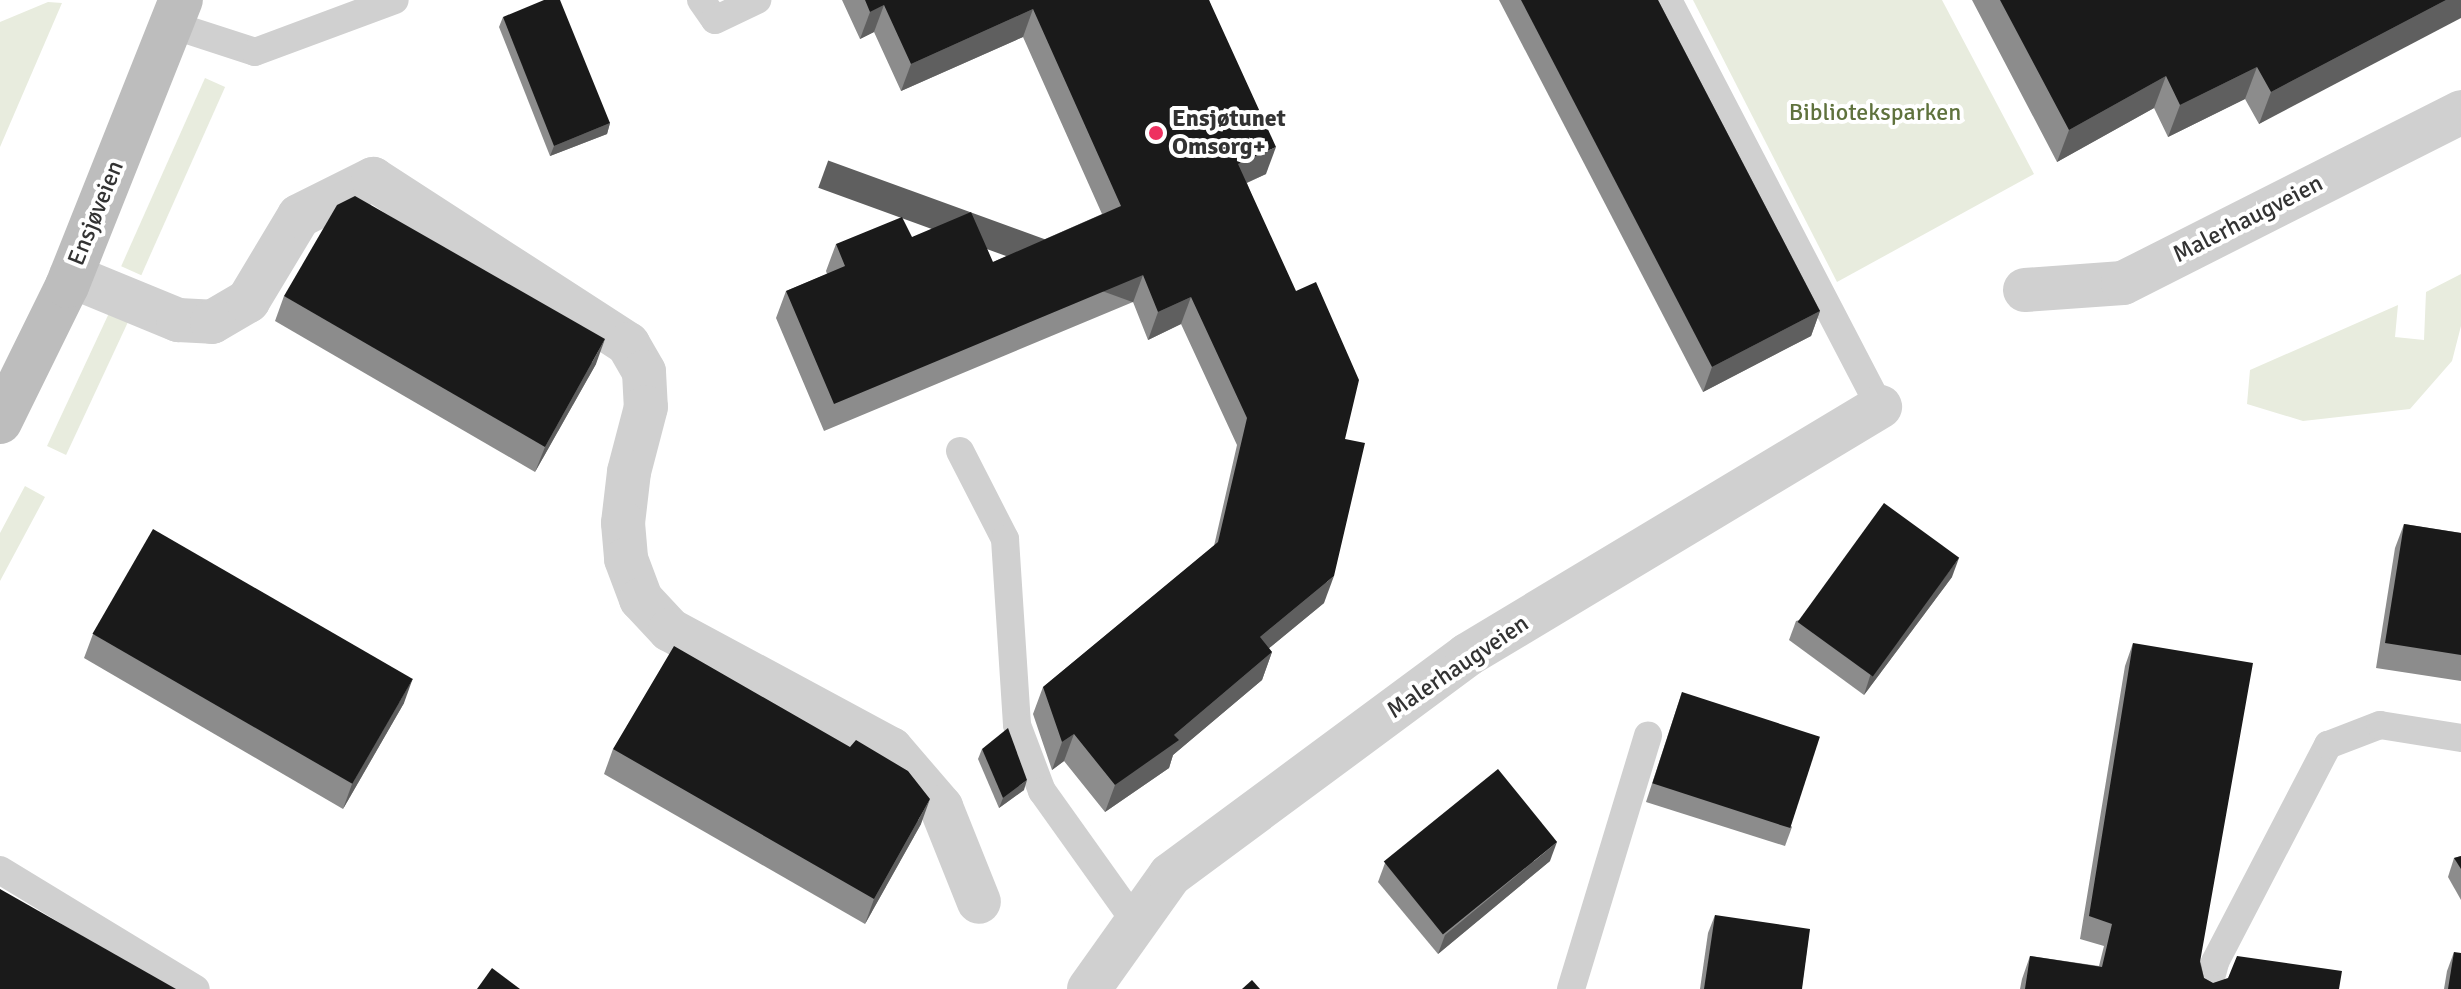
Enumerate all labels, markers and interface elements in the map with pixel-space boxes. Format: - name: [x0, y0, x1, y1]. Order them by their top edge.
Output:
- park label: Biblioteksparken: [1789, 99, 1961, 127]
- place label: Ensjøtunet Omsorg+: [1172, 105, 1286, 161]
- marker: Ensjøtunet Omsorg+: [1147, 124, 1165, 142]
- street label: Ensjøveien: [62, 156, 130, 270]
- street label: Malerhaugveien: [2168, 169, 2328, 269]
- street label: Malerhaugveien: [1382, 609, 1534, 725]

